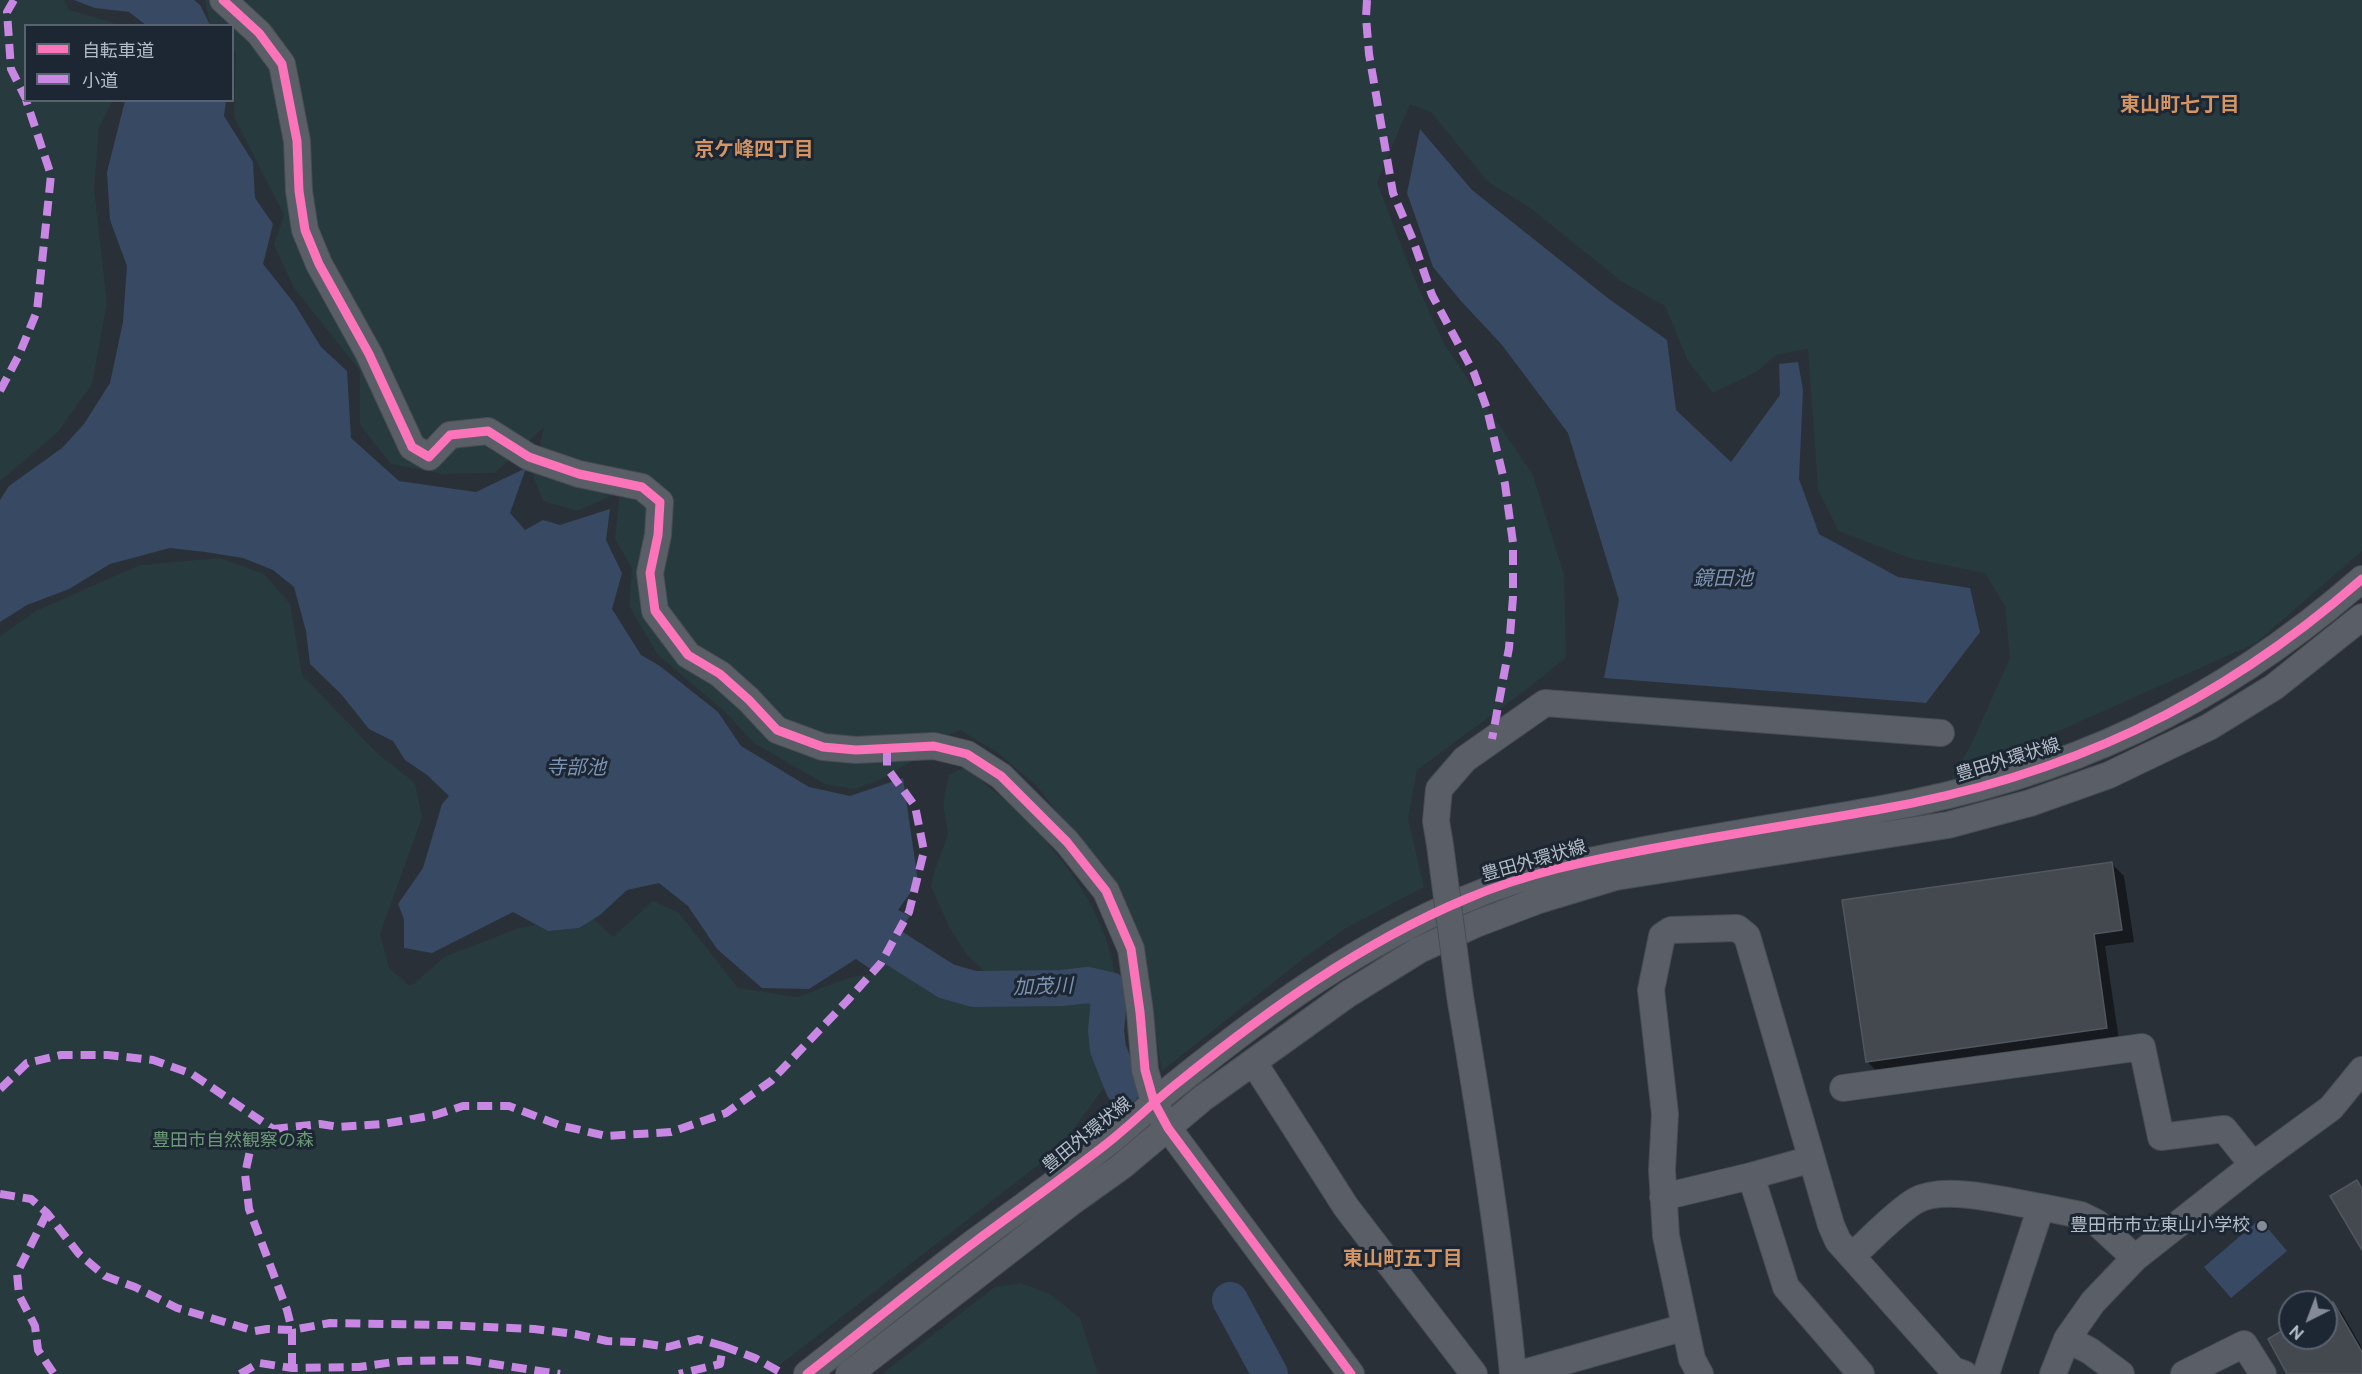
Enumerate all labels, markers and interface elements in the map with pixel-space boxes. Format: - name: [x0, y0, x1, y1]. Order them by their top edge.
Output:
- legend: [24, 24, 234, 102]
- text: 自転車道: [82, 40, 154, 61]
- text: 小道: [82, 70, 118, 91]
- district label: 東山町七丁目: [2120, 93, 2240, 117]
- district label: 京ケ峰四丁目: [694, 138, 814, 162]
- water label: 鏡田池: [1693, 567, 1753, 591]
- street label: 豊田外環状線: [1953, 734, 2063, 786]
- water label: 寺部池: [546, 756, 606, 780]
- street label: 豊田外環状線: [1479, 836, 1589, 886]
- water label: 加茂川: [1013, 974, 1073, 1000]
- street label: 豊田外環状線: [1038, 1093, 1136, 1177]
- park label: 豊田市自然観察の森: [152, 1130, 314, 1152]
- place label: 豊田市市立東山小学校: [2070, 1215, 2250, 1237]
- marker: 豊田市市立東山小学校: [2255, 1219, 2269, 1233]
- district label: 東山町五丁目: [1343, 1247, 1463, 1271]
- north arrow: [2278, 1290, 2338, 1350]
- text: N: [2286, 1321, 2308, 1343]

